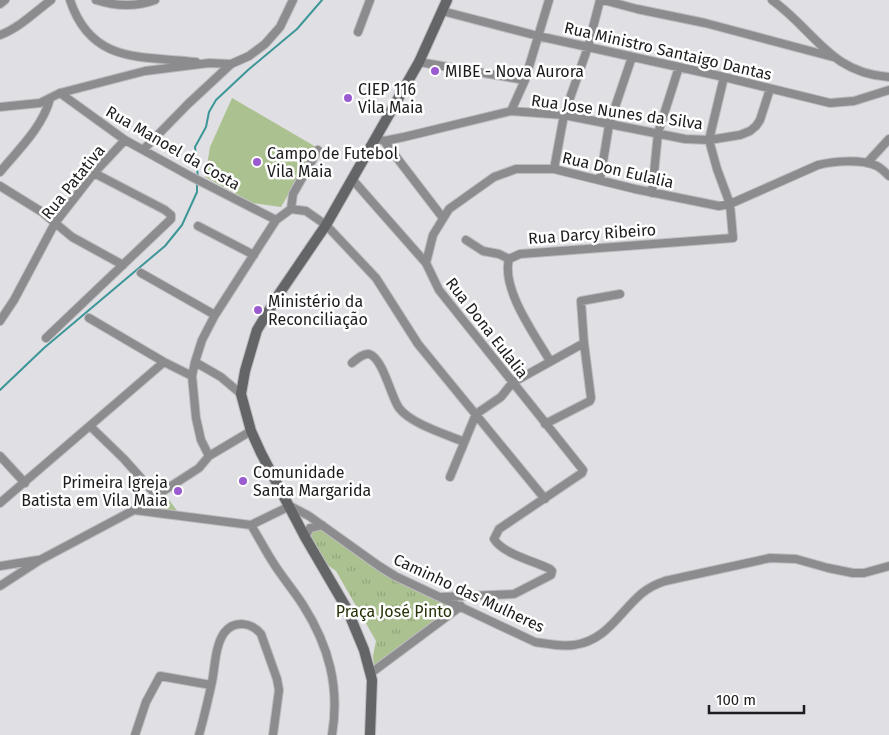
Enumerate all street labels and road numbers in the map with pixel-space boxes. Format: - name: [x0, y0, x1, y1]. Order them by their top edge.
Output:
- street label: Rua Ministro Santaigo Dantas: [562, 18, 774, 84]
- street label: Rua Jose Nunes da Silva: [530, 91, 704, 133]
- street label: Rua Manoel da Costa: [103, 102, 243, 194]
- street label: Rua Patativa: [37, 141, 109, 223]
- street label: Rua Don Eulalia: [560, 148, 676, 192]
- street label: Rua Darcy Ribeiro: [527, 220, 657, 248]
- street label: Rua Dona Eulalia: [442, 274, 532, 382]
- street label: Caminho das Mulheres: [391, 550, 547, 636]

